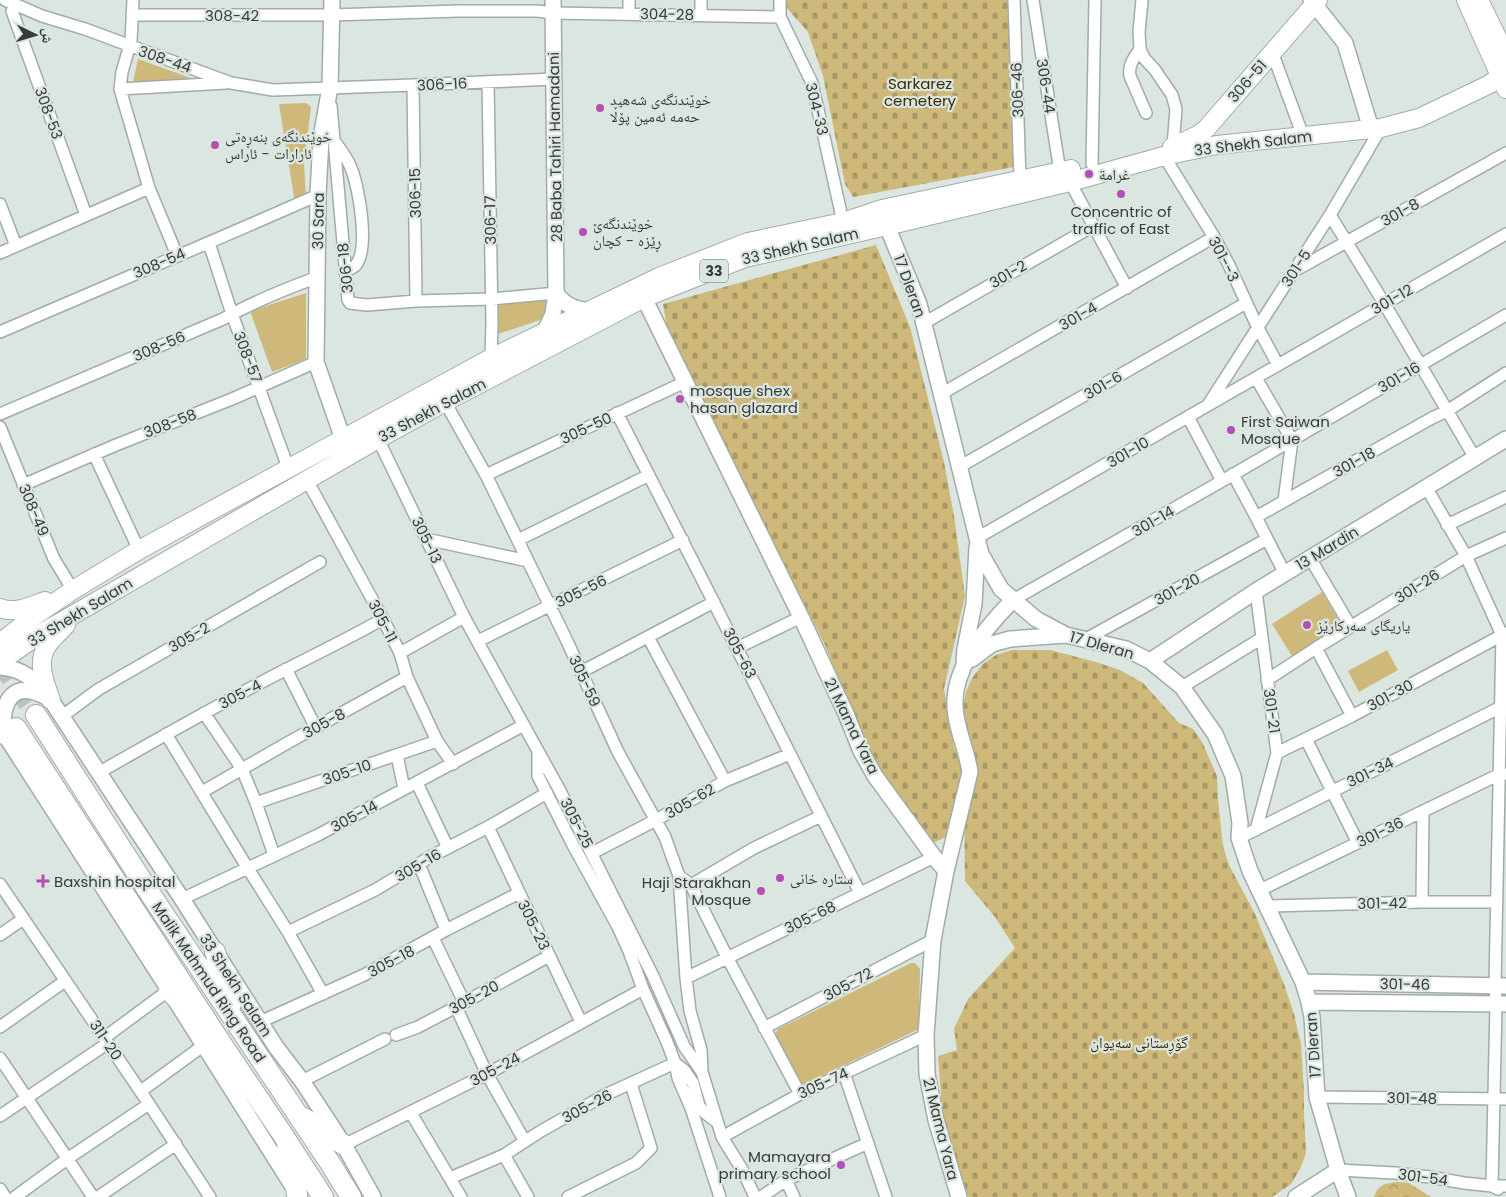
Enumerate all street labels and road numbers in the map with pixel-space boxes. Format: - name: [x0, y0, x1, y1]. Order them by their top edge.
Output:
- street label: 304-28: [640, 3, 694, 25]
- street label: 308-42: [205, 5, 259, 26]
- street label: 308-44: [136, 40, 194, 78]
- street label: 28 Baba Tahiri Hamadani: [543, 52, 567, 242]
- street label: 306-51: [1223, 55, 1271, 107]
- street label: 306-44: [1031, 57, 1061, 115]
- street label: 306-46: [1006, 62, 1028, 118]
- street label: 306-16: [416, 72, 468, 96]
- street label: 304-33: [800, 80, 834, 138]
- street label: 308-53: [30, 84, 68, 142]
- street label: 33 Shekh Salam: [1193, 125, 1313, 161]
- street label: 306-15: [404, 168, 426, 218]
- street label: 30 Sara: [307, 192, 329, 250]
- street label: 301-8: [1377, 193, 1423, 231]
- street label: 306-17: [479, 195, 501, 245]
- street label: 33 Shekh Salam: [740, 222, 860, 270]
- street label: 301--3: [1204, 233, 1244, 285]
- street label: 306-18: [332, 242, 358, 294]
- street label: 308-54: [130, 243, 188, 283]
- street label: 301-5: [1276, 245, 1316, 291]
- street label: 17 Dleran: [889, 251, 931, 321]
- street label: 301-2: [985, 255, 1031, 293]
- road number: 33: [700, 260, 728, 282]
- street label: 301-12: [1367, 279, 1417, 319]
- street label: 301-4: [1055, 297, 1101, 335]
- street label: 308-56: [130, 326, 188, 366]
- street label: 308-57: [229, 328, 267, 386]
- street label: 301-16: [1374, 356, 1424, 398]
- street label: 301-6: [1080, 366, 1126, 404]
- street label: 33 Shekh Salam: [375, 373, 489, 447]
- street label: 308-58: [141, 403, 199, 443]
- street label: 305-50: [557, 407, 615, 449]
- street label: 301-10: [1103, 432, 1153, 472]
- street label: 301-18: [1329, 442, 1379, 482]
- street label: 308-49: [14, 481, 54, 539]
- street label: 301-14: [1128, 501, 1178, 541]
- street label: 305-13: [407, 513, 447, 567]
- street label: 13 Mardin: [1292, 521, 1362, 575]
- street label: 301-26: [1390, 564, 1444, 608]
- street label: 301-20: [1150, 568, 1204, 610]
- street label: 305-56: [552, 570, 610, 612]
- street label: 33 Shekh Salam: [24, 572, 136, 652]
- street label: 305-11: [363, 596, 403, 646]
- street label: 305-2: [164, 617, 214, 657]
- street label: 305-63: [718, 624, 762, 682]
- street label: 17 Dleran: [1067, 626, 1137, 664]
- street label: 305-59: [564, 652, 606, 710]
- street label: 305-4: [215, 674, 265, 714]
- street label: 21 Mama Yara: [820, 674, 884, 778]
- street label: 301-30: [1363, 674, 1417, 716]
- street label: 301-21: [1258, 687, 1286, 735]
- street label: 305-8: [299, 703, 349, 743]
- street label: 301-34: [1343, 752, 1397, 792]
- street label: 305-10: [320, 754, 374, 790]
- street label: 305-62: [661, 778, 719, 824]
- street label: 305-25: [555, 794, 599, 852]
- street label: 305-14: [327, 795, 381, 837]
- street label: 301-36: [1353, 812, 1407, 852]
- street label: 305-16: [391, 843, 445, 887]
- street label: 301-42: [1357, 892, 1407, 914]
- street label: 305-23: [513, 896, 555, 954]
- street label: 305-68: [781, 896, 839, 938]
- street label: Malik Mahmud Ring Road: [147, 898, 271, 1066]
- street label: 33 Shekh Salam: [195, 929, 277, 1041]
- street label: 305-18: [364, 940, 418, 982]
- street label: 305-72: [820, 962, 876, 1006]
- street label: 301-46: [1380, 973, 1430, 995]
- street label: 305-20: [445, 975, 503, 1019]
- street label: 17 Dleran: [1300, 1011, 1326, 1079]
- street label: 311-20: [85, 1016, 127, 1064]
- street label: 305-24: [466, 1047, 524, 1091]
- street label: 305-74: [794, 1062, 852, 1104]
- street label: 21 Mama Yara: [918, 1076, 964, 1182]
- street label: 305-26: [558, 1084, 616, 1128]
- street label: 301-48: [1387, 1087, 1437, 1109]
- street label: 301-54: [1397, 1163, 1449, 1191]

